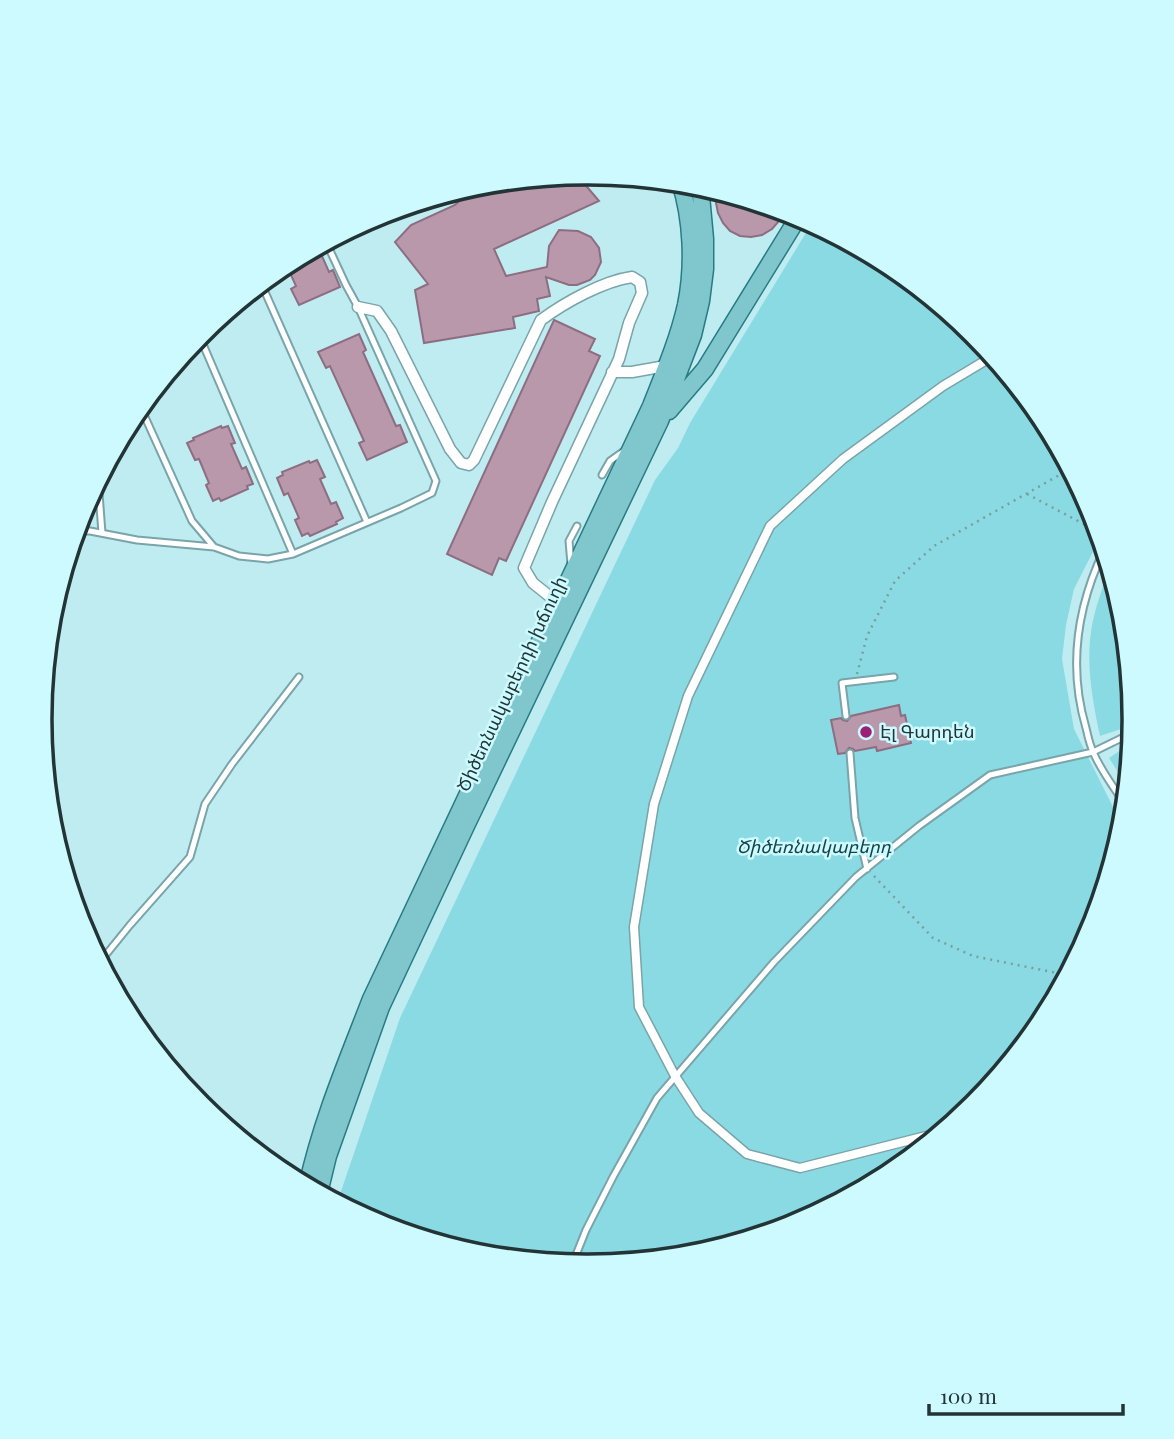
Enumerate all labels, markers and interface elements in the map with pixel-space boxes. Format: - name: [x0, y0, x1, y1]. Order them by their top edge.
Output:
- street label: Ծիծեռնակաբերդի խճուղի: [451, 572, 572, 795]
- place label: Էլ Գարդեն: [880, 719, 975, 743]
- marker: Էլ Գարդեն: [858, 724, 874, 740]
- park label: Ծիծեռնակաբերդ: [737, 834, 892, 858]
- scale bar: [929, 1372, 1123, 1416]
- text: 100 m: [940, 1381, 997, 1409]

